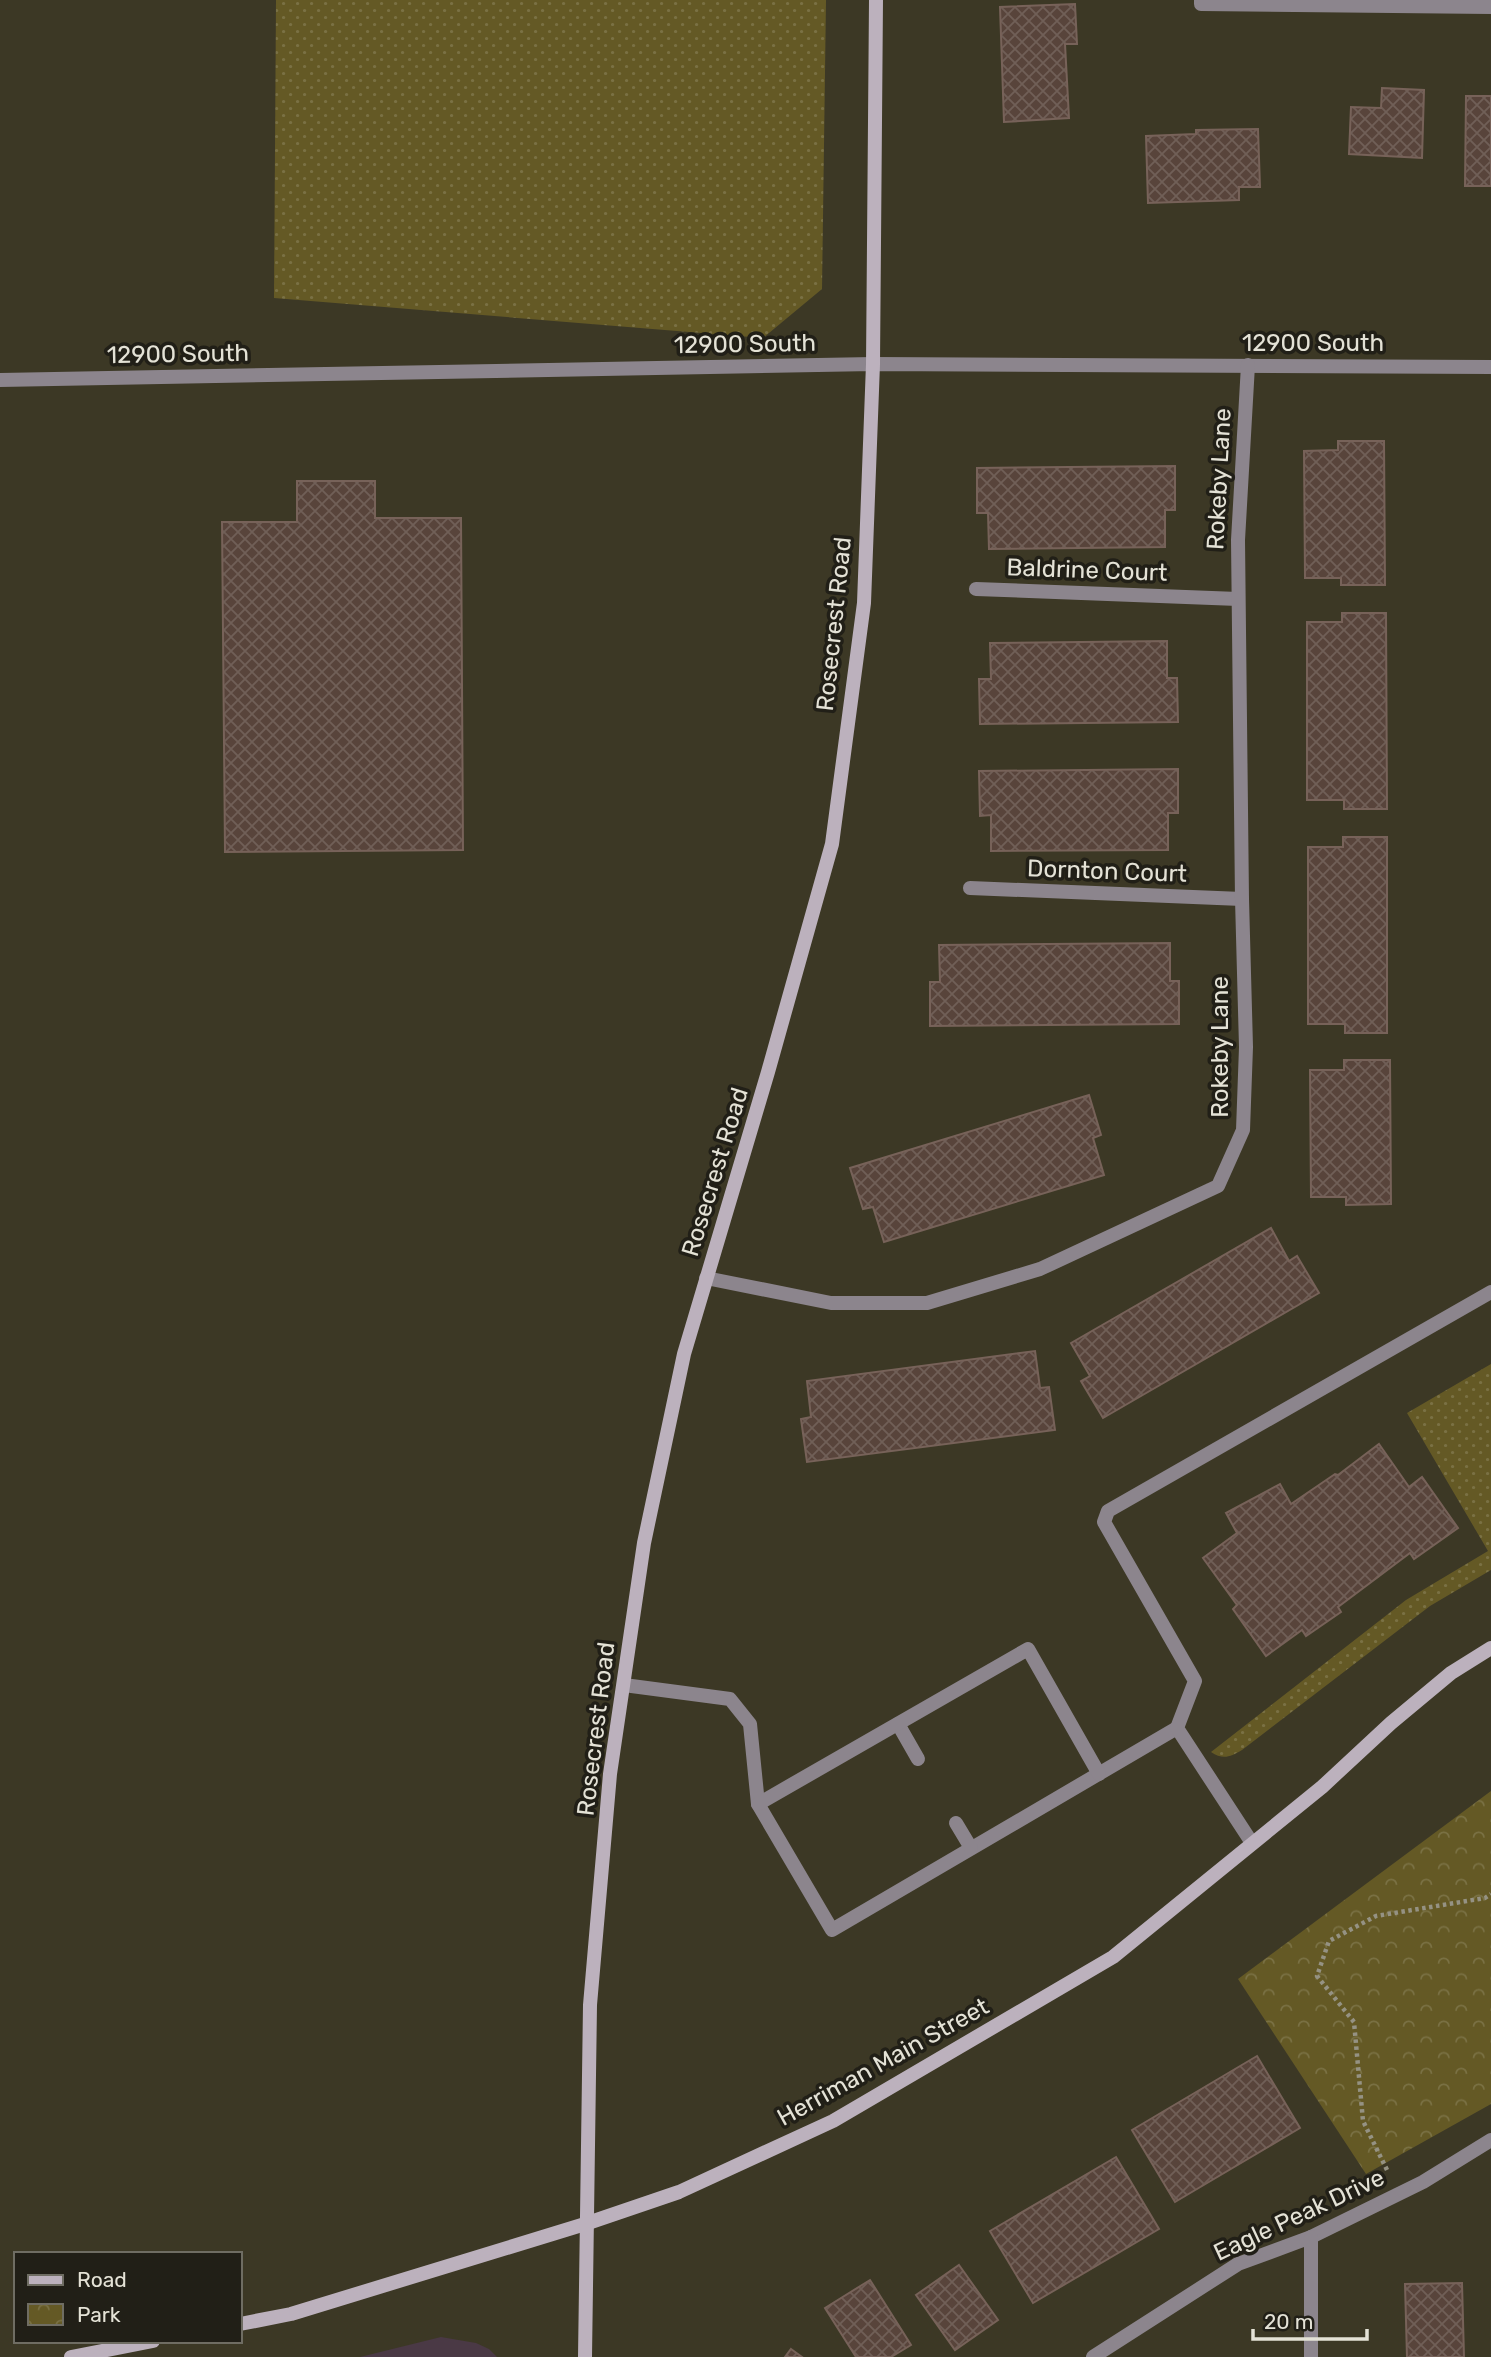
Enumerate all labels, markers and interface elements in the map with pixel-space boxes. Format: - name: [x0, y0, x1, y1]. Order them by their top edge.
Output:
- street label: 12900 South: [674, 329, 816, 359]
- street label: 12900 South: [1242, 329, 1384, 357]
- street label: 12900 South: [107, 339, 249, 369]
- street label: Rokeby Lane: [1201, 408, 1237, 550]
- street label: Rosecrest Road: [811, 536, 857, 712]
- street label: Baldrine Court: [1006, 553, 1168, 587]
- street label: Dornton Court: [1027, 854, 1187, 888]
- street label: Rokeby Lane: [1206, 976, 1234, 1118]
- street label: Rosecrest Road: [676, 1084, 754, 1260]
- street label: Rosecrest Road: [571, 1640, 621, 1818]
- street label: Herriman Main Street: [772, 1992, 994, 2132]
- street label: Eagle Peak Drive: [1209, 2163, 1389, 2267]
- legend: [14, 2252, 242, 2343]
- text: Road: [77, 2267, 127, 2292]
- scale bar: [1253, 2298, 1367, 2342]
- text: Park: [77, 2302, 121, 2327]
- text: 20 m: [1264, 2309, 1313, 2334]

